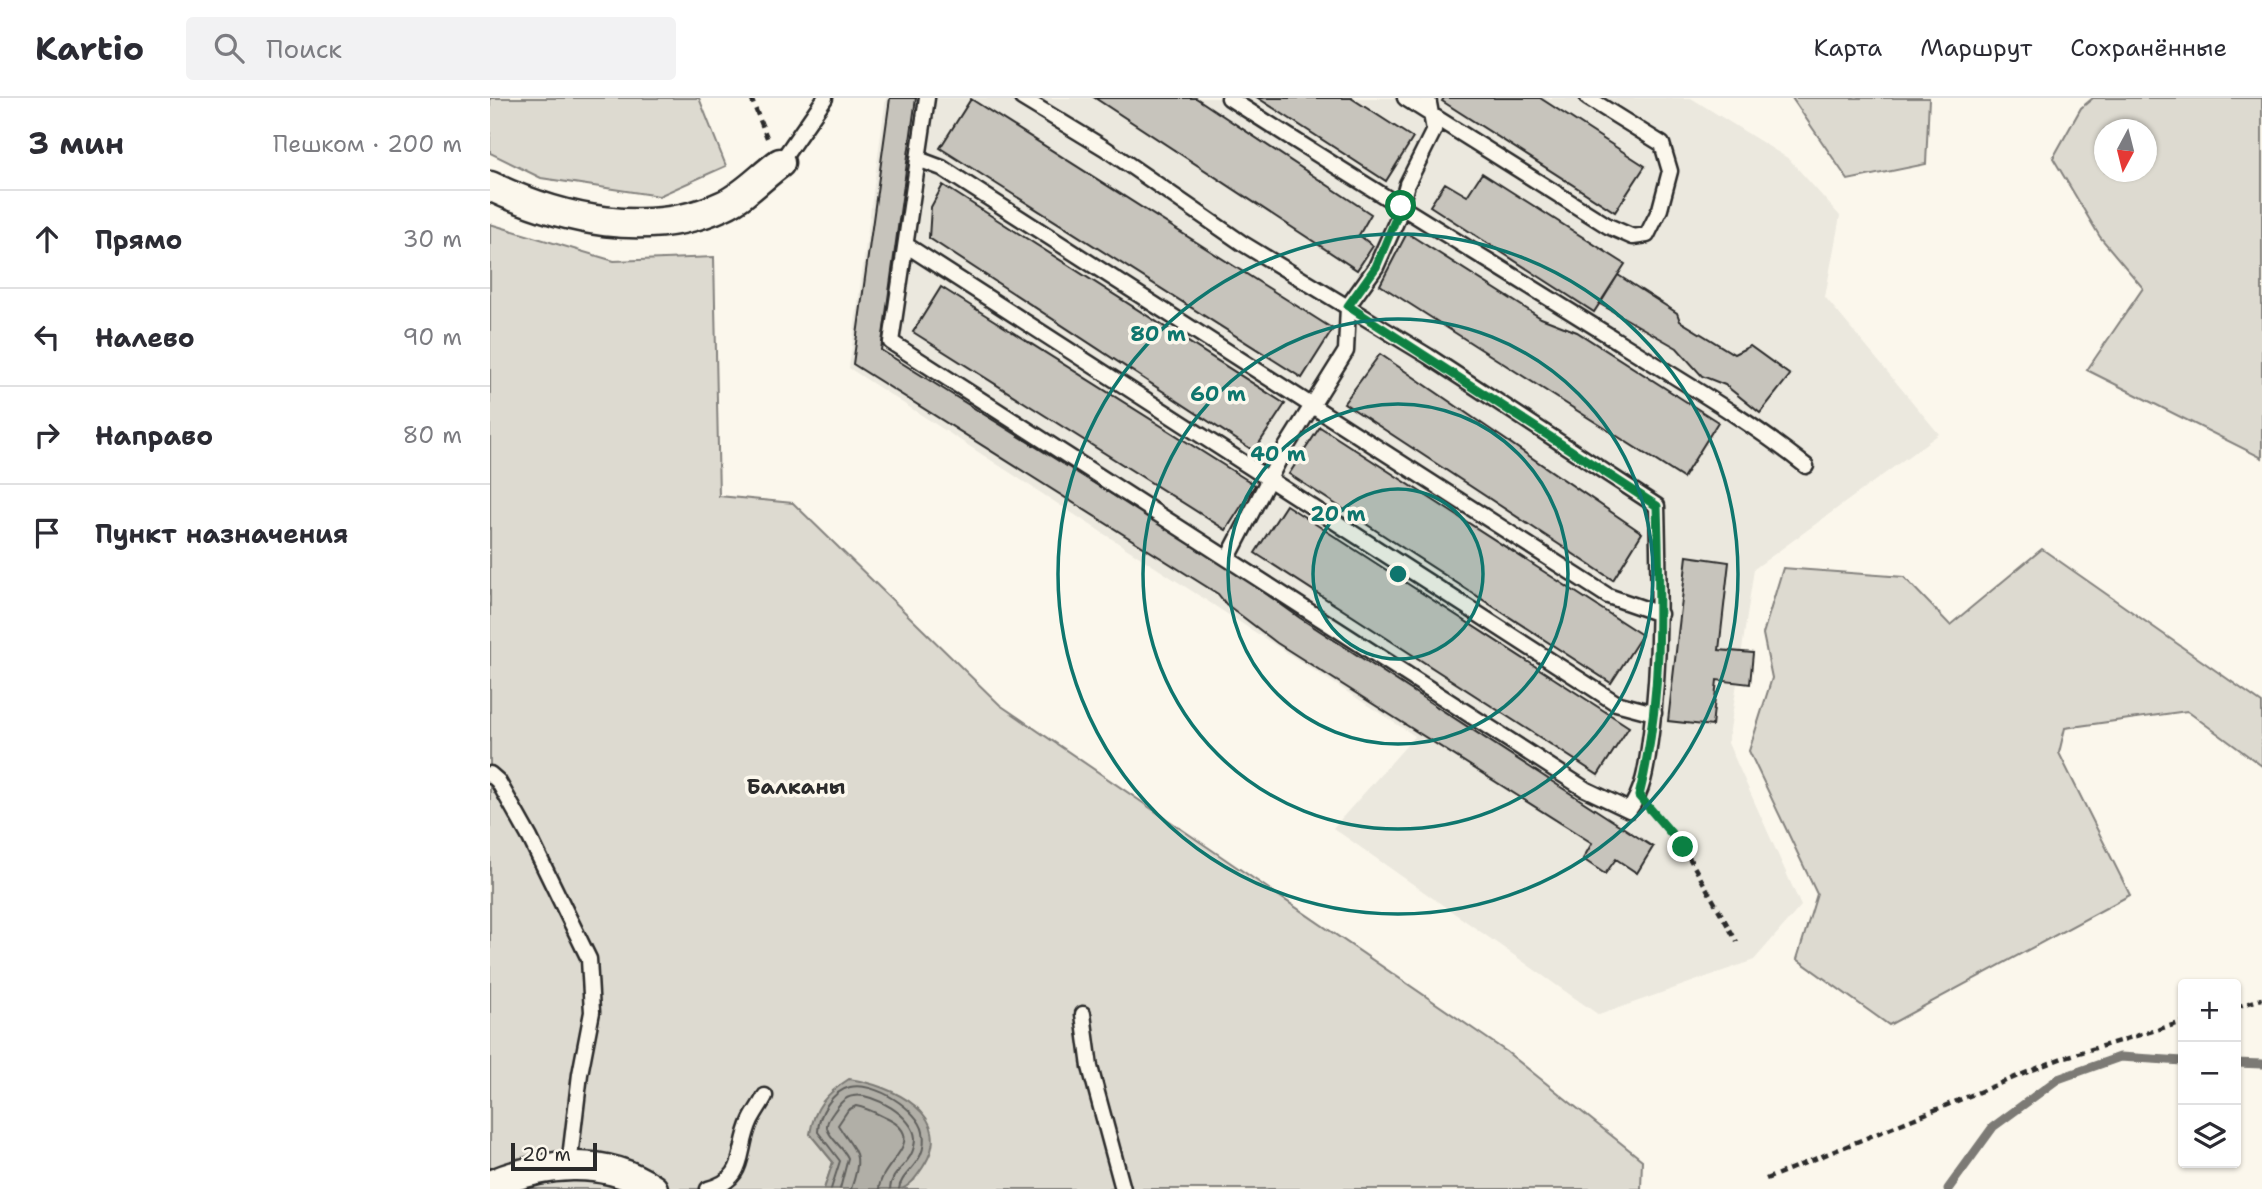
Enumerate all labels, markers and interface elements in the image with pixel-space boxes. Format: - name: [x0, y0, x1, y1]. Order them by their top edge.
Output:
- search box: [186, 17, 676, 80]
- text: Kartio: [35, 26, 144, 71]
- icon: search: [210, 29, 248, 67]
- text: Поиск: [266, 31, 342, 66]
- text: Карта: [1814, 32, 1882, 64]
- text: Маршрут: [1920, 32, 2032, 64]
- text: Сохранённые: [2070, 32, 2227, 64]
- north arrow: [2094, 119, 2157, 182]
- text: 3 мин: [28, 123, 124, 164]
- text: Пешком · 200 m: [273, 129, 462, 159]
- route start: [1385, 190, 1416, 221]
- icon: ahead: [28, 220, 66, 258]
- text: Прямо: [95, 222, 183, 257]
- text: 30 m: [403, 224, 462, 254]
- icon: left: [28, 318, 66, 356]
- text: Налево: [95, 320, 195, 355]
- text: 80 m: [1130, 320, 1186, 348]
- text: 90 m: [402, 322, 462, 352]
- text: 60 m: [1190, 380, 1246, 408]
- icon: right: [28, 416, 66, 454]
- text: Направо: [95, 418, 213, 453]
- text: 80 m: [403, 420, 462, 450]
- text: 40 m: [1250, 440, 1306, 468]
- text: 20 m: [1310, 500, 1366, 528]
- icon: arrive: [28, 514, 66, 552]
- text: Пункт назначения: [95, 516, 348, 551]
- centre of rings: [1386, 562, 1410, 586]
- district label: Балканы: [747, 773, 845, 801]
- route end: [1667, 831, 1698, 862]
- map controls: [2178, 979, 2241, 1168]
- button: +: [2178, 979, 2241, 1042]
- button: −: [2178, 1042, 2241, 1105]
- button: layers: [2178, 1105, 2241, 1168]
- scale bar: [511, 1140, 597, 1172]
- text: 20 m: [522, 1142, 571, 1167]

